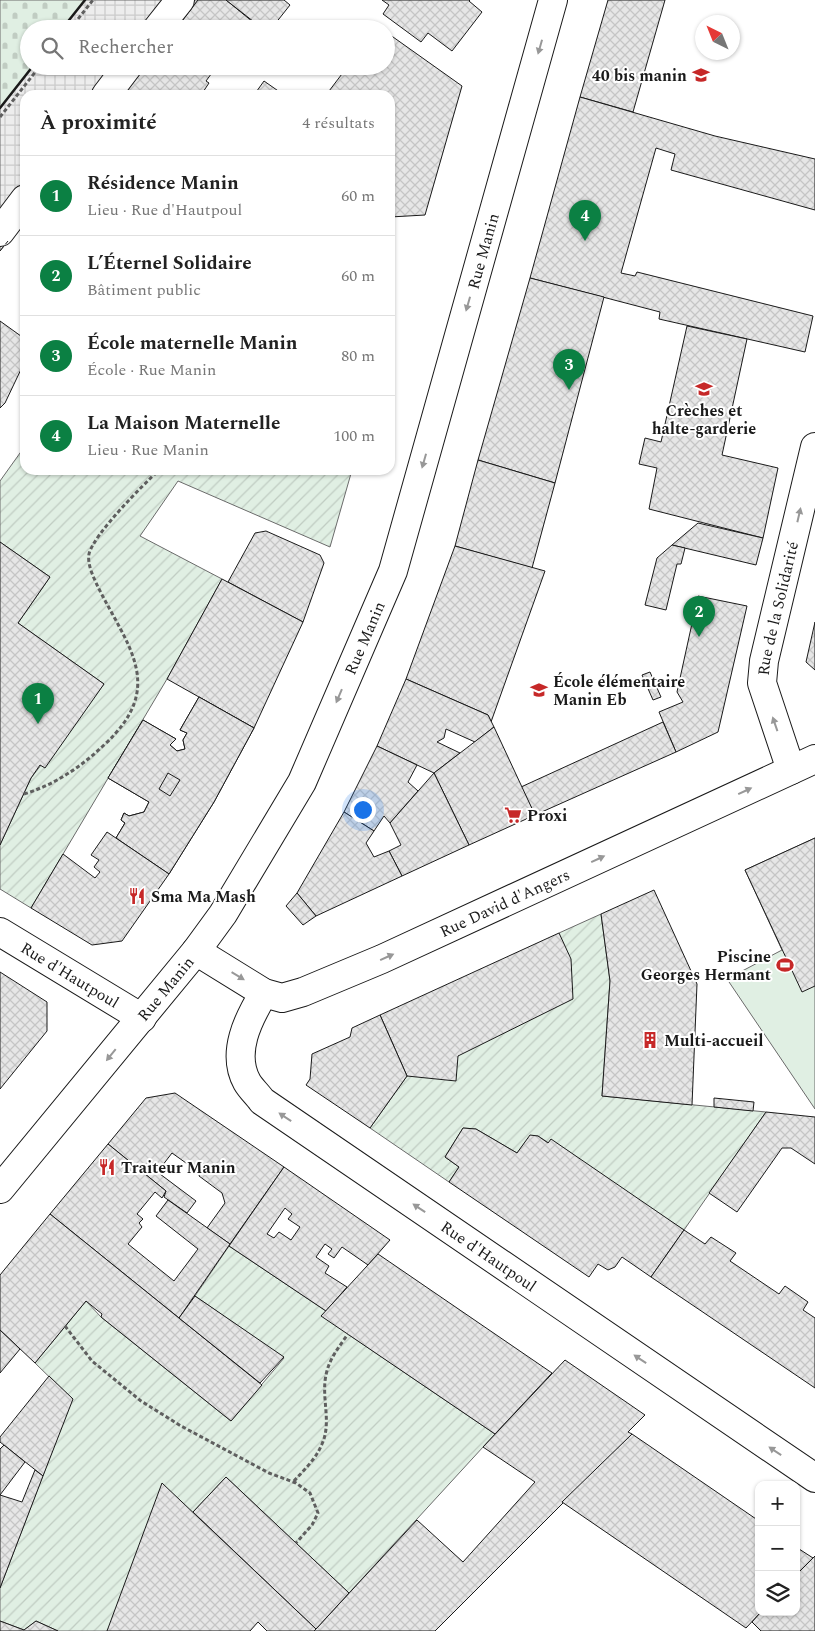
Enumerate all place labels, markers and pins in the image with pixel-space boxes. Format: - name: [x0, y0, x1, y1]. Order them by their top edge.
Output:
- place label: 40 bis manin: [592, 64, 687, 88]
- school or university icon: 40 bis manin: [691, 65, 711, 85]
- pin: 4: [569, 200, 601, 241]
- pin: 3: [553, 349, 585, 390]
- school or university icon: Crèches et halte-garderie: [694, 379, 714, 399]
- place label: Crèches et halte-garderie: [652, 399, 756, 441]
- pin: 2: [683, 596, 715, 637]
- place label: École élémentaire Manin Eb: [553, 670, 685, 712]
- school or university icon: École élémentaire Manin Eb: [529, 680, 549, 700]
- pin: 1: [22, 683, 54, 724]
- place label: Proxi: [527, 804, 567, 828]
- supermarket icon: Proxi: [503, 805, 523, 825]
- place label: Sma Ma Mash: [151, 885, 256, 909]
- restaurant icon: Sma Ma Mash: [127, 886, 147, 906]
- place label: Piscine Georges Hermant: [641, 945, 771, 987]
- sports icon: Piscine Georges Hermant: [775, 955, 795, 975]
- place label: Multi-accueil: [664, 1029, 764, 1053]
- building icon: Multi-accueil: [640, 1030, 660, 1050]
- place label: Traiteur Manin: [121, 1156, 236, 1180]
- restaurant icon: Traiteur Manin: [97, 1157, 117, 1177]

